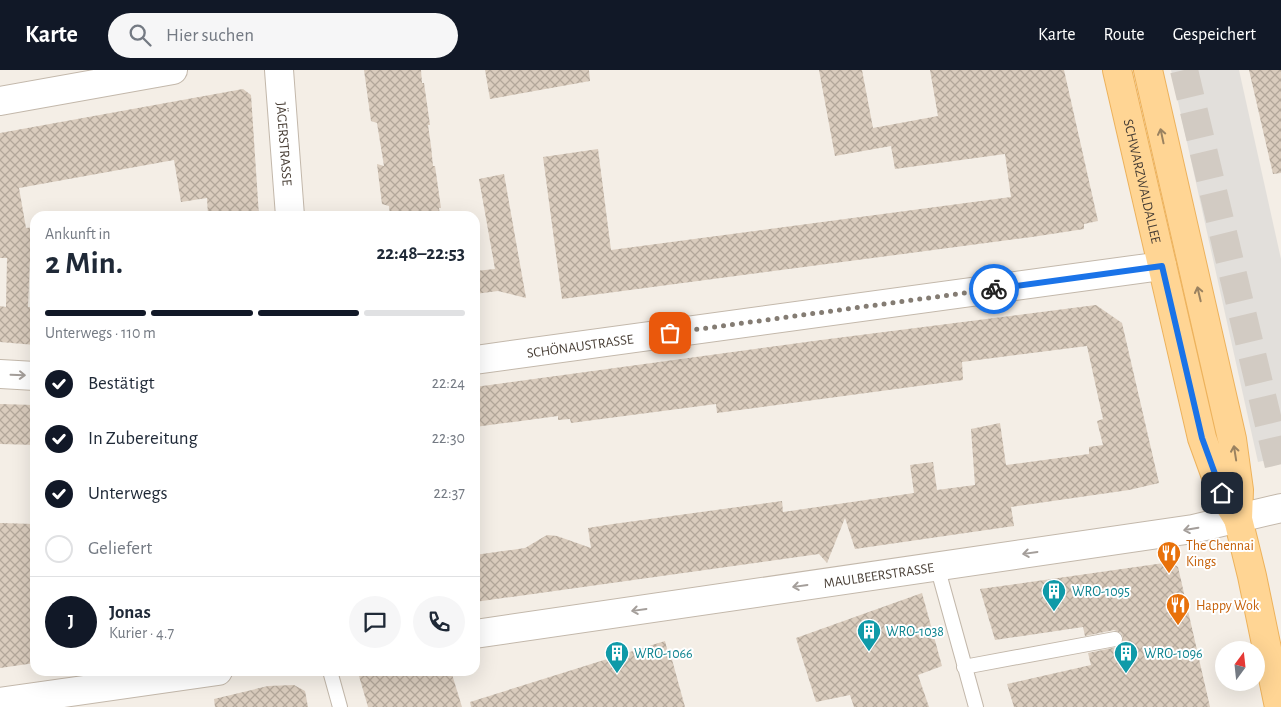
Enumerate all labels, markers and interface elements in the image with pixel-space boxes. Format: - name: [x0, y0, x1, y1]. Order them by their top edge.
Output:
- search box: [108, 13, 458, 58]
- icon: search: [126, 21, 154, 49]
- text: Karte: [25, 23, 78, 47]
- text: Hier suchen: [166, 26, 254, 45]
- text: Karte: [1038, 26, 1075, 44]
- text: Route: [1103, 26, 1145, 44]
- text: Gespeichert: [1173, 26, 1256, 44]
- street label: JÄGERSTRASSE: [273, 101, 294, 187]
- street label: SCHWARZWALDALLEE: [1121, 118, 1163, 245]
- one-way arrow: [1157, 128, 1167, 144]
- text: Ankunft in: [45, 226, 111, 242]
- text: 22:48–22:53: [376, 244, 465, 263]
- text: 2 Min.: [45, 247, 123, 279]
- courier: [969, 264, 1019, 314]
- icon: bike: [980, 275, 1008, 303]
- one-way arrow: [1194, 287, 1203, 303]
- pin: [649, 312, 691, 354]
- icon: bag: [656, 319, 684, 347]
- text: Unterwegs · 110 m: [45, 325, 156, 341]
- street label: SCHÖNAUSTRASSE: [526, 332, 635, 361]
- one-way arrow: [9, 370, 25, 380]
- icon: check: [45, 370, 73, 398]
- text: Bestätigt: [88, 374, 155, 393]
- text: 22:24: [432, 375, 465, 391]
- icon: check: [45, 425, 73, 453]
- text: In Zubereitung: [88, 429, 198, 448]
- text: 22:30: [432, 430, 465, 446]
- one-way arrow: [1229, 445, 1239, 461]
- pin: [1201, 472, 1243, 514]
- icon: home: [1208, 479, 1236, 507]
- icon: check: [45, 480, 73, 508]
- text: Unterwegs: [88, 484, 168, 503]
- text: 22:37: [434, 485, 465, 501]
- one-way arrow: [1183, 524, 1199, 534]
- text: Geliefert: [88, 539, 152, 558]
- place label: The Chennai Kings: [1186, 539, 1254, 569]
- restaurant icon: The Chennai Kings: [1156, 540, 1182, 574]
- one-way arrow: [1022, 548, 1038, 558]
- street label: MAULBEERSTRASSE: [823, 561, 935, 591]
- building icon: WRO-1095: [1041, 578, 1067, 612]
- one-way arrow: [792, 582, 808, 592]
- place label: WRO-1095: [1072, 585, 1130, 599]
- restaurant icon: Happy Wok: [1165, 592, 1191, 626]
- button: chat: [349, 596, 401, 648]
- button: phone: [413, 596, 465, 648]
- place label: Happy Wok: [1196, 599, 1260, 613]
- text: Jonas: [109, 603, 151, 622]
- one-way arrow: [631, 605, 647, 615]
- text: J: [68, 612, 74, 631]
- building icon: WRO-1038: [856, 618, 882, 652]
- text: Kurier · 4.7: [109, 625, 174, 641]
- place label: WRO-1038: [886, 625, 944, 639]
- building icon: WRO-1066: [604, 640, 630, 674]
- building icon: WRO-1096: [1113, 640, 1139, 674]
- north arrow: [1215, 641, 1265, 691]
- map controls: [1215, 641, 1265, 691]
- place label: WRO-1066: [634, 647, 693, 661]
- place label: WRO-1096: [1144, 647, 1203, 661]

